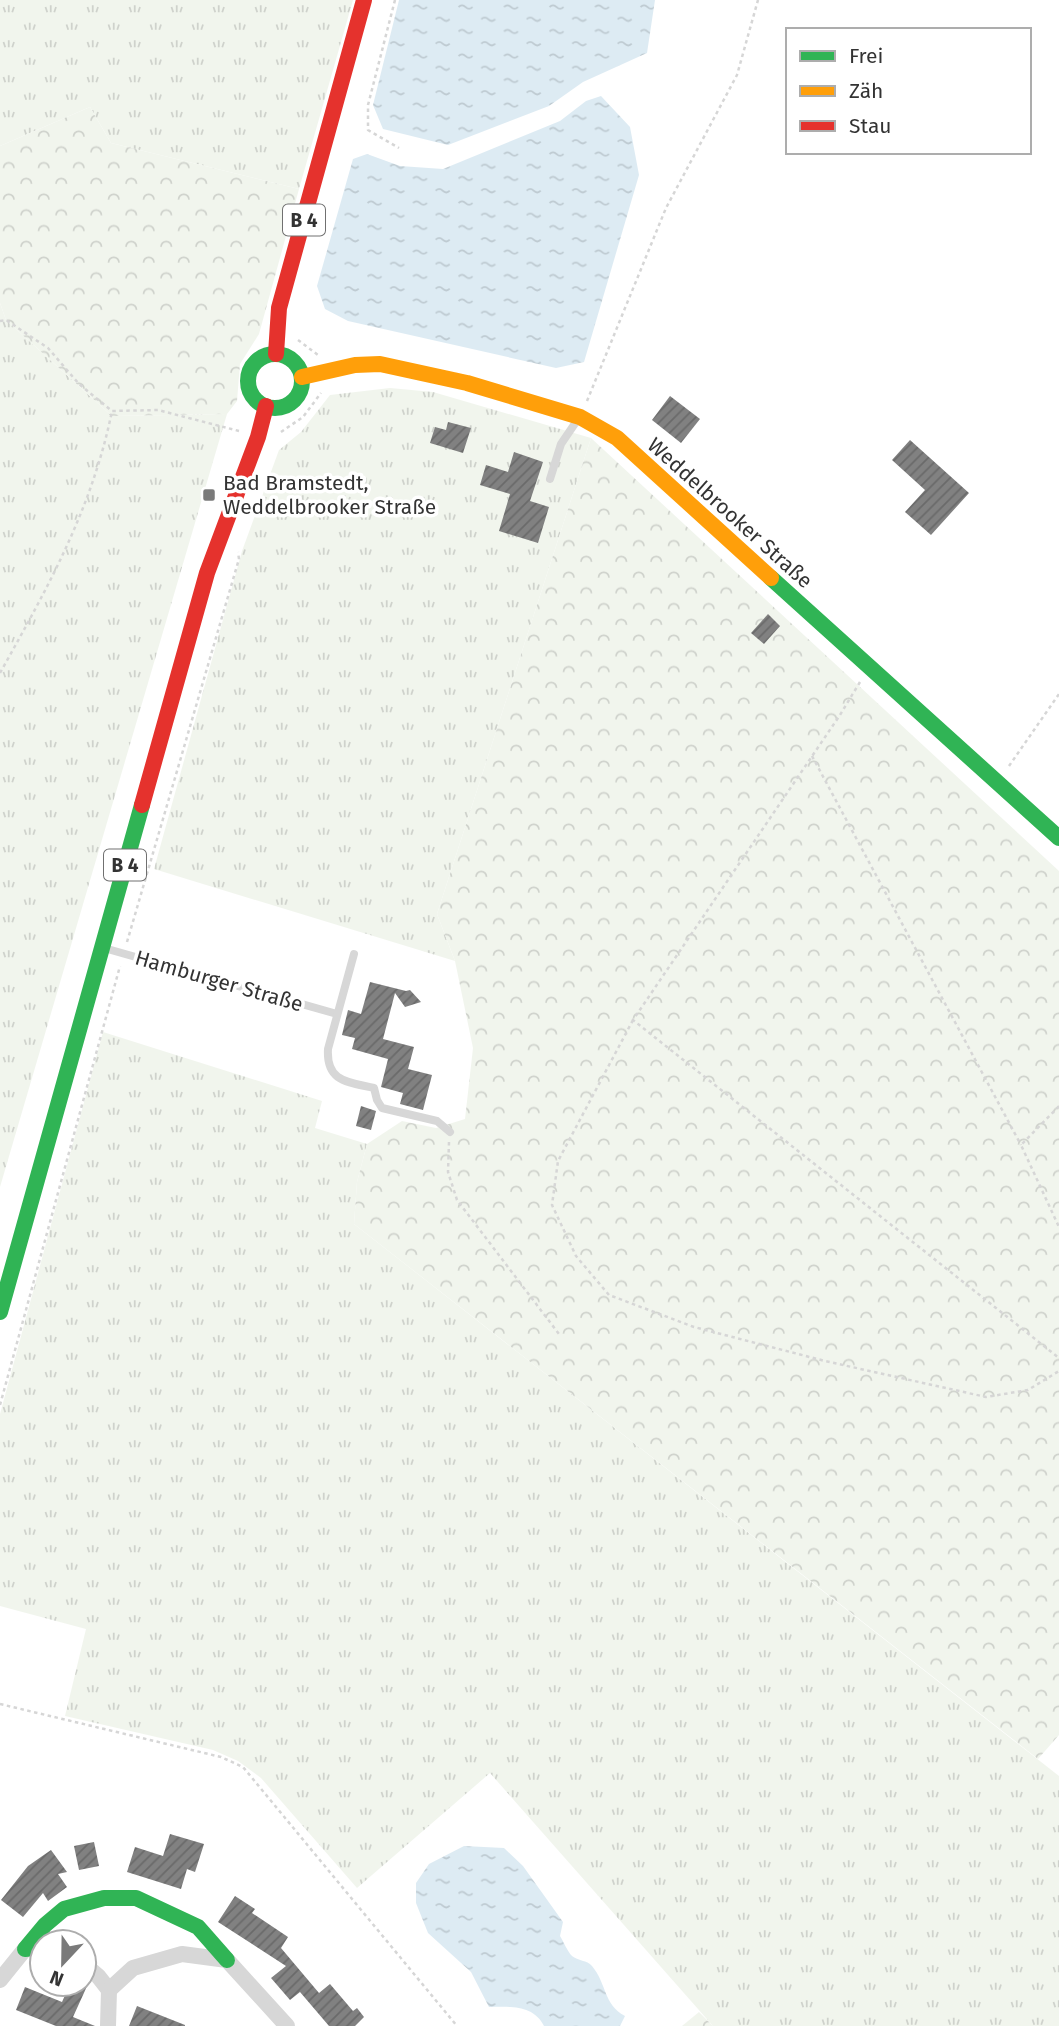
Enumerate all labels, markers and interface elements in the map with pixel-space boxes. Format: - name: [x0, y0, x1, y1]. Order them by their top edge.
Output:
- legend: [786, 28, 1031, 154]
- text: Frei: [849, 43, 883, 69]
- text: Zäh: [849, 78, 883, 104]
- text: Stau: [849, 113, 892, 139]
- road number: B 4: [283, 204, 325, 235]
- street label: Weddelbrooker Straße: [642, 432, 818, 594]
- place label: Bad Bramstedt, Weddelbrooker Straße: [223, 470, 436, 520]
- marker: Bad Bramstedt, Weddelbrooker Straße: [201, 487, 217, 503]
- road number: B 4: [104, 850, 146, 880]
- street label: Hamburger Straße: [132, 945, 306, 1017]
- north arrow: [28, 1928, 98, 1998]
- text: N: [47, 1965, 67, 1991]

